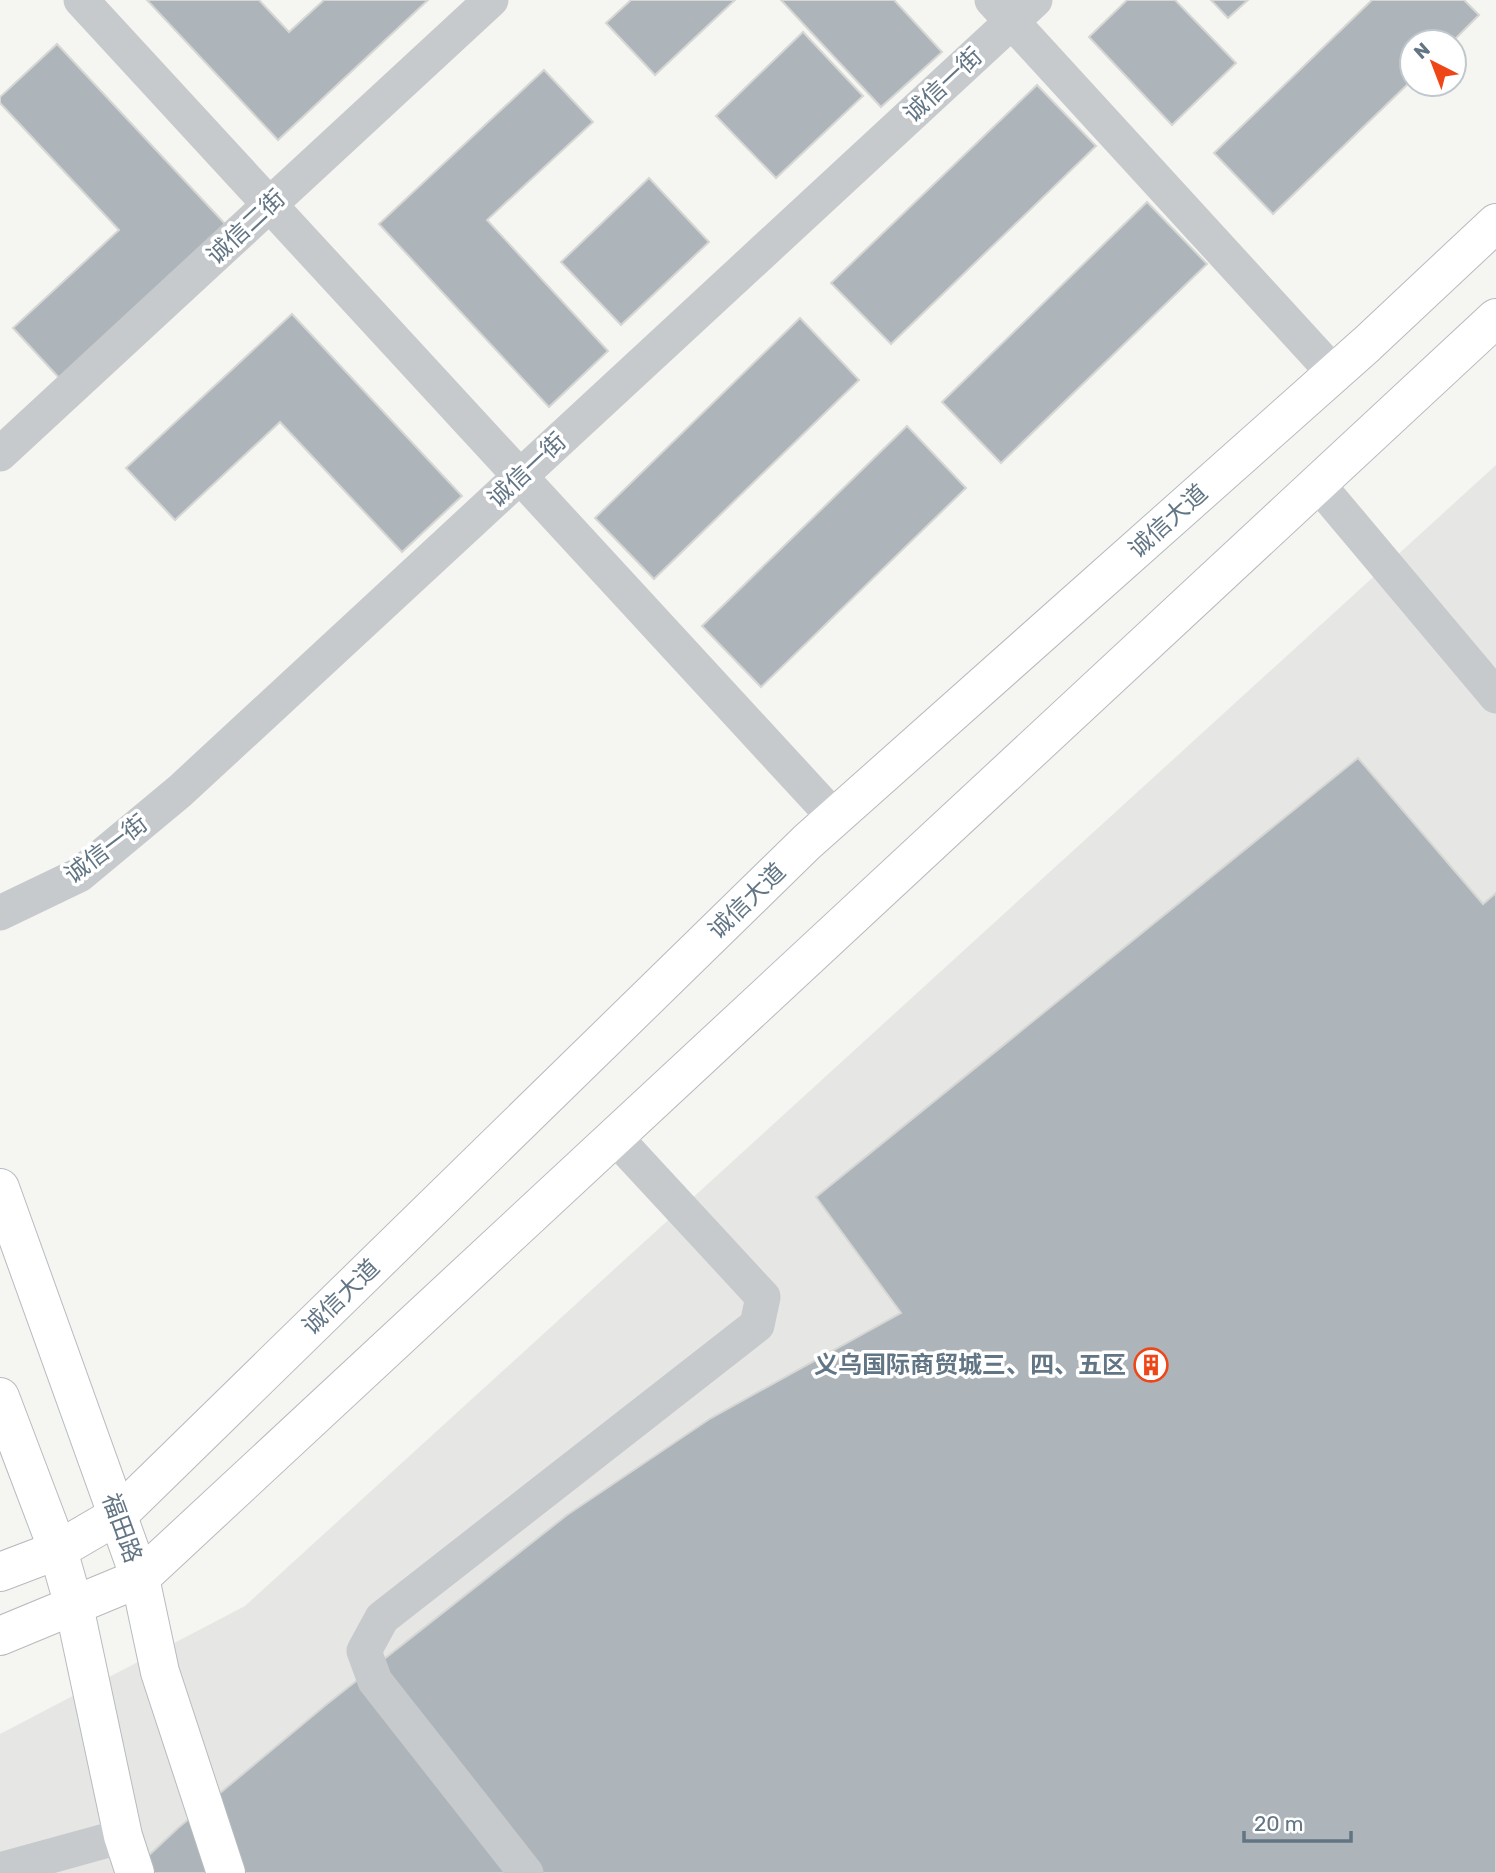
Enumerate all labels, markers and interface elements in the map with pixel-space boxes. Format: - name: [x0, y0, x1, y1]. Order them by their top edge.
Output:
- north arrow: [1398, 28, 1468, 98]
- text: N: [1409, 38, 1435, 64]
- street label: 诚信一街: [898, 42, 988, 128]
- street label: 诚信二街: [201, 184, 291, 270]
- street label: 诚信一街: [482, 427, 572, 513]
- street label: 诚信大道: [1123, 478, 1213, 564]
- street label: 诚信一街: [59, 809, 153, 889]
- street label: 诚信大道: [703, 858, 791, 944]
- street label: 诚信大道: [297, 1254, 385, 1340]
- building icon: 义乌国际商贸城三、四、五区: [1132, 1346, 1170, 1384]
- place label: 义乌国际商贸城三、四、五区: [814, 1351, 1126, 1379]
- street label: 福田路: [97, 1489, 147, 1567]
- scale bar: [1244, 1800, 1351, 1844]
- text: 20 m: [1254, 1811, 1303, 1836]

